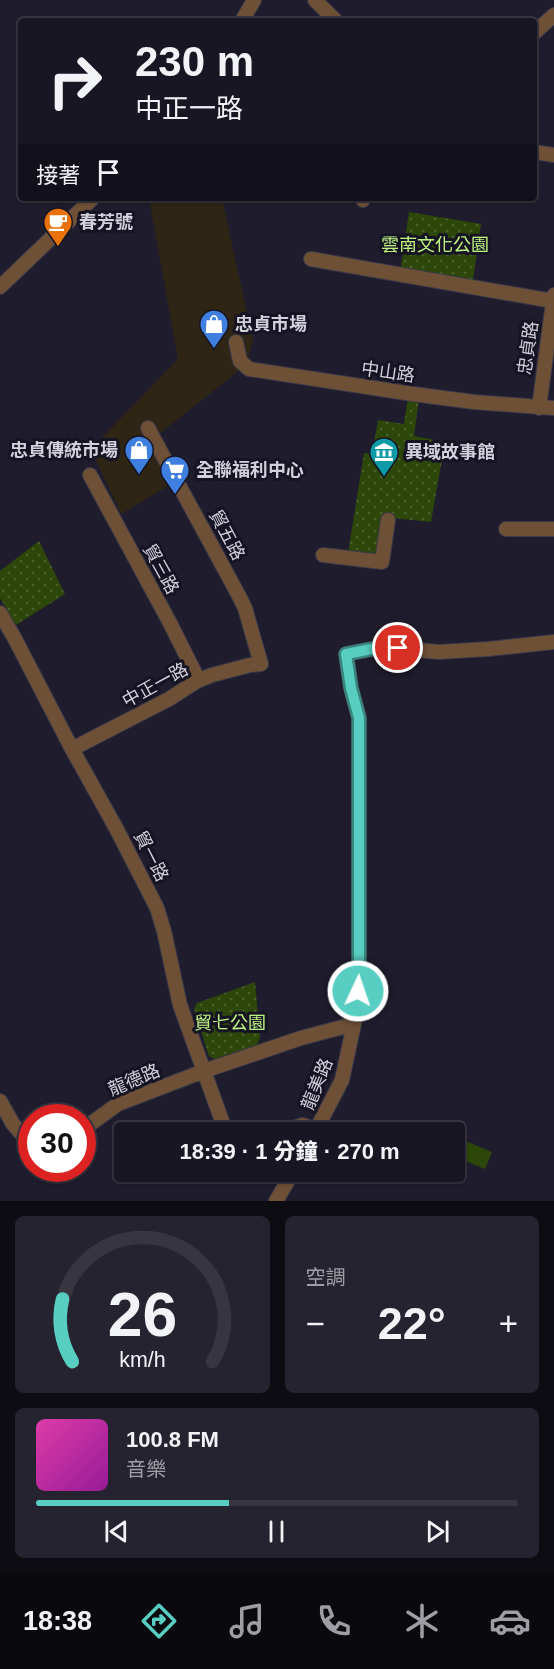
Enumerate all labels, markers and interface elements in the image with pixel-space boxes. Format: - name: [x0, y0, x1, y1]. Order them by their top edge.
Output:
- text: 230 m: [135, 38, 254, 85]
- icon: right: [36, 42, 114, 120]
- text: 中正一路: [135, 94, 243, 124]
- icon: arrive: [92, 156, 125, 189]
- text: 接著: [36, 163, 80, 188]
- cafe icon: 春芳號: [42, 206, 74, 248]
- place label: 春芳號: [79, 212, 133, 232]
- park label: 雲南文化公園: [381, 235, 489, 255]
- shop icon: 忠貞市場: [198, 308, 230, 350]
- place label: 忠貞市場: [235, 314, 307, 334]
- street label: 忠貞路: [514, 320, 542, 376]
- street label: 中山路: [360, 358, 416, 386]
- shop icon: 忠貞傳統市場: [123, 434, 155, 476]
- museum icon: 異域故事館: [368, 436, 400, 478]
- place label: 忠貞傳統市場: [10, 440, 118, 460]
- place label: 異域故事館: [405, 442, 495, 462]
- supermarket icon: 全聯福利中心: [159, 454, 191, 496]
- place label: 全聯福利中心: [196, 460, 304, 480]
- street label: 貿五路: [205, 506, 249, 564]
- street label: 貿三路: [139, 541, 183, 597]
- pin: [372, 622, 423, 673]
- icon: arrive: [381, 631, 414, 664]
- street label: 中正一路: [119, 659, 191, 711]
- street label: 貿一路: [130, 827, 172, 885]
- position arrow: [326, 959, 390, 1023]
- park label: 貿七公園: [194, 1013, 266, 1033]
- street label: 龍美路: [298, 1055, 336, 1113]
- street label: 龍德路: [105, 1060, 163, 1100]
- speed limit sign: 30: [18, 1104, 96, 1182]
- text: 18:39 · 1 分鐘 · 270 m: [179, 1139, 400, 1164]
- text: 空調: [306, 1266, 346, 1288]
- text: 26: [108, 1280, 177, 1349]
- text: 22°: [378, 1298, 446, 1349]
- text: −: [306, 1305, 325, 1342]
- text: +: [499, 1305, 518, 1342]
- text: km/h: [119, 1348, 165, 1372]
- text: 100.8 FM: [126, 1427, 219, 1452]
- text: 音樂: [126, 1458, 166, 1480]
- icon: previous: [100, 1515, 133, 1548]
- icon: pause: [260, 1515, 293, 1548]
- icon: next: [421, 1515, 454, 1548]
- icon: directions: [138, 1600, 180, 1642]
- icon: music: [226, 1600, 268, 1642]
- icon: phone: [313, 1600, 355, 1642]
- icon: climate: [401, 1600, 443, 1642]
- icon: car: [489, 1600, 531, 1642]
- text: 18:38: [23, 1606, 92, 1636]

